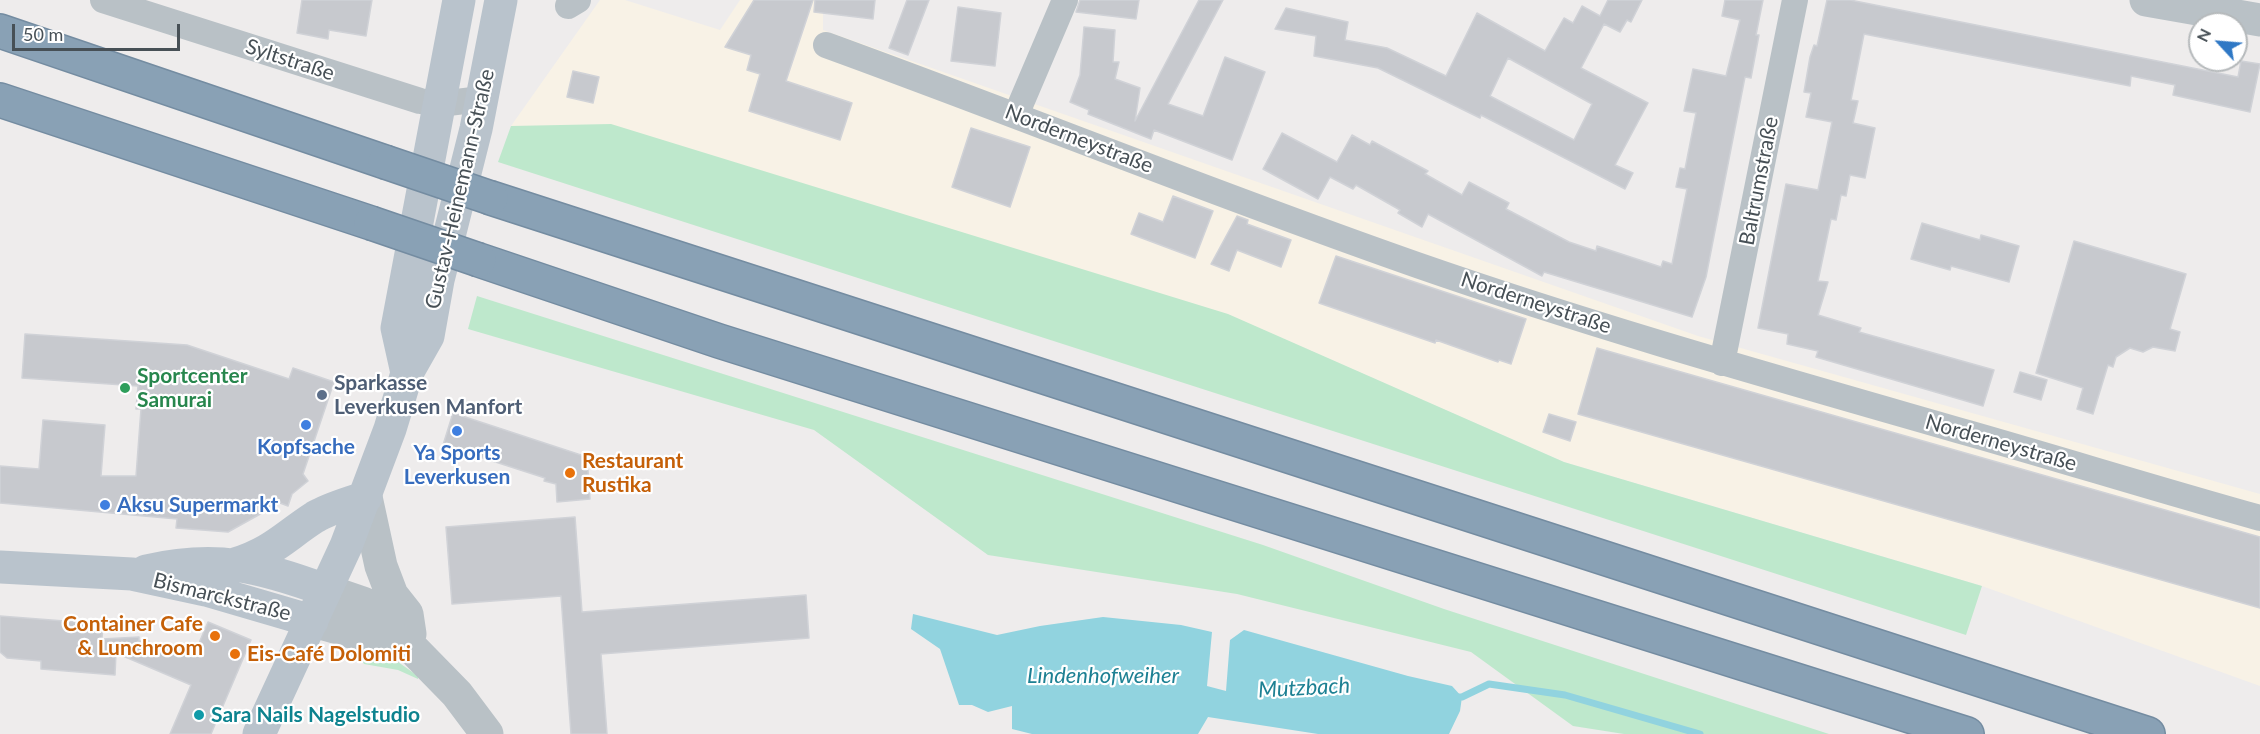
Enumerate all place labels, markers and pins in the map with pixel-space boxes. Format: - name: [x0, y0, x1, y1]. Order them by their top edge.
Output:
- place label: Sportcenter Samurai: [137, 363, 247, 413]
- place label: Sparkasse Leverkusen Manfort: [334, 370, 522, 420]
- marker: Sportcenter Samurai: [118, 381, 132, 395]
- marker: Sparkasse Leverkusen Manfort: [315, 388, 329, 402]
- marker: Kopfsache: [299, 418, 313, 432]
- marker: Ya Sports Leverkusen: [450, 424, 464, 438]
- place label: Kopfsache: [257, 434, 355, 460]
- place label: Ya Sports Leverkusen: [404, 440, 510, 490]
- place label: Restaurant Rustika: [582, 448, 683, 498]
- marker: Restaurant Rustika: [563, 466, 577, 480]
- place label: Aksu Supermarkt: [117, 492, 278, 518]
- marker: Aksu Supermarkt: [98, 498, 112, 512]
- place label: Container Cafe & Lunchroom: [63, 611, 203, 661]
- marker: Container Cafe & Lunchroom: [208, 629, 222, 643]
- place label: Eis-Café Dolomiti: [247, 641, 411, 667]
- marker: Eis-Café Dolomiti: [228, 647, 242, 661]
- place label: Sara Nails Nagelstudio: [211, 702, 420, 728]
- marker: Sara Nails Nagelstudio: [192, 708, 206, 722]

